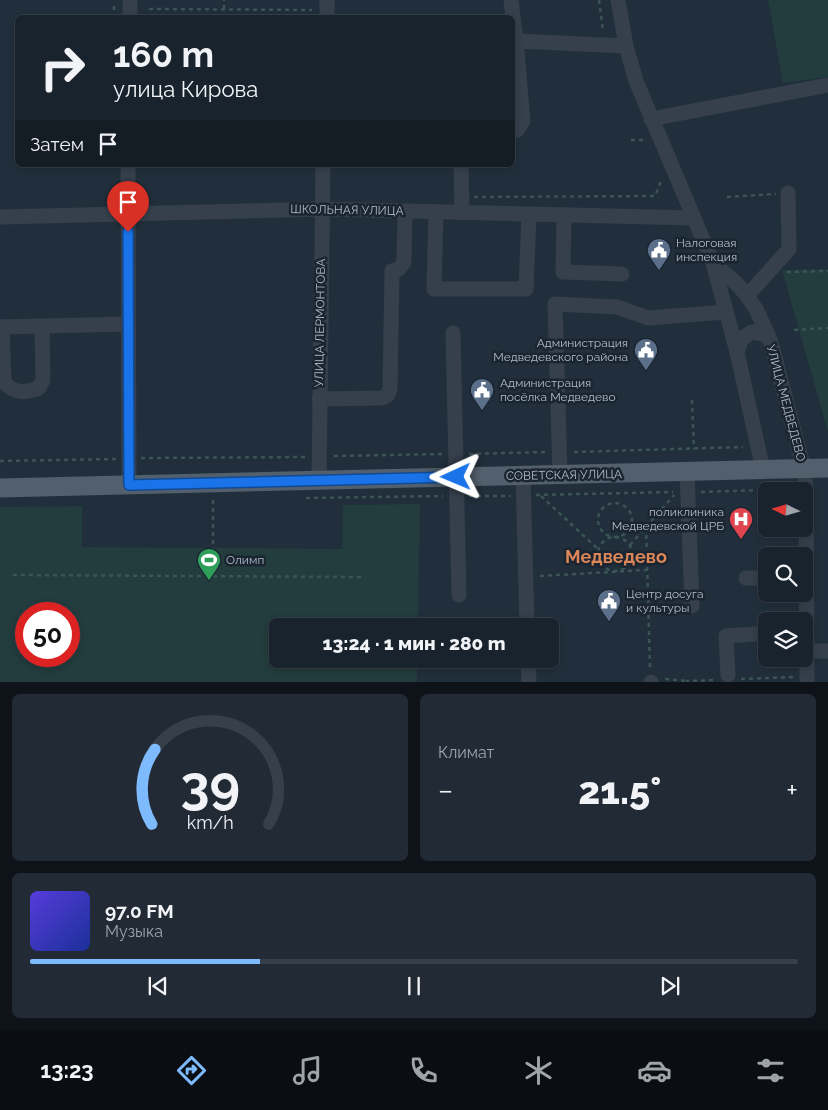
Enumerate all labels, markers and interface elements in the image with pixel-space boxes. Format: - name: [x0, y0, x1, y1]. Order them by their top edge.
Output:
- text: 160 m: [113, 34, 214, 75]
- icon: right: [30, 35, 95, 100]
- text: улица Кирова: [113, 76, 258, 102]
- icon: arrive: [94, 130, 122, 158]
- text: Затем: [30, 133, 84, 155]
- pin: [107, 181, 149, 232]
- icon: arrive: [114, 188, 142, 216]
- street label: ШКОЛЬНАЯ УЛИЦА: [290, 202, 404, 218]
- place label: Налоговая инспекция: [676, 236, 737, 264]
- public building icon: Налоговая инспекция: [646, 237, 672, 271]
- street label: УЛИЦА ЛЕРМОНТОВА: [312, 259, 328, 387]
- place label: Администрация Медведевского района: [493, 336, 628, 364]
- public building icon: Администрация Медведевского района: [633, 337, 659, 371]
- street label: УЛИЦА МЕДВЕДЕВО: [764, 343, 808, 463]
- place label: Администрация посёлка Медведево: [500, 376, 616, 404]
- public building icon: Администрация посёлка Медведево: [469, 377, 495, 411]
- position arrow: [429, 450, 481, 502]
- street label: СОВЕТСКАЯ УЛИЦА: [506, 467, 622, 483]
- north arrow: [758, 482, 812, 538]
- map controls: [758, 482, 813, 667]
- place label: поликлиника Медведевской ЦРБ: [612, 505, 724, 533]
- hospital icon: поликлиника Медведевской ЦРБ: [728, 506, 754, 540]
- district label: Медведево: [565, 546, 667, 567]
- sports icon: Олимп: [196, 547, 222, 581]
- button: search: [758, 547, 813, 602]
- place label: Олимп: [226, 553, 264, 567]
- place label: Центр досуга и культуры: [626, 587, 704, 615]
- public building icon: Центр досуга и культуры: [596, 588, 622, 622]
- speed limit sign: 50: [15, 602, 80, 667]
- button: layers: [758, 612, 813, 667]
- text: 13:24 · 1 мин · 280 m: [323, 632, 505, 654]
- text: Климат: [438, 743, 494, 762]
- text: 39: [180, 754, 240, 815]
- text: 21.5°: [578, 768, 661, 813]
- text: −: [438, 774, 453, 807]
- text: +: [786, 774, 798, 807]
- text: km/h: [186, 812, 234, 833]
- text: 97.0 FM: [105, 900, 174, 922]
- text: Музыка: [105, 922, 163, 941]
- icon: previous: [144, 972, 172, 1000]
- icon: pause: [400, 972, 428, 1000]
- icon: next: [656, 972, 684, 1000]
- icon: directions: [174, 1053, 209, 1088]
- icon: music: [290, 1053, 325, 1088]
- icon: phone: [406, 1053, 441, 1088]
- icon: climate: [521, 1053, 556, 1088]
- icon: car: [637, 1053, 672, 1088]
- icon: filters: [753, 1053, 788, 1088]
- text: 13:23: [40, 1057, 94, 1083]

